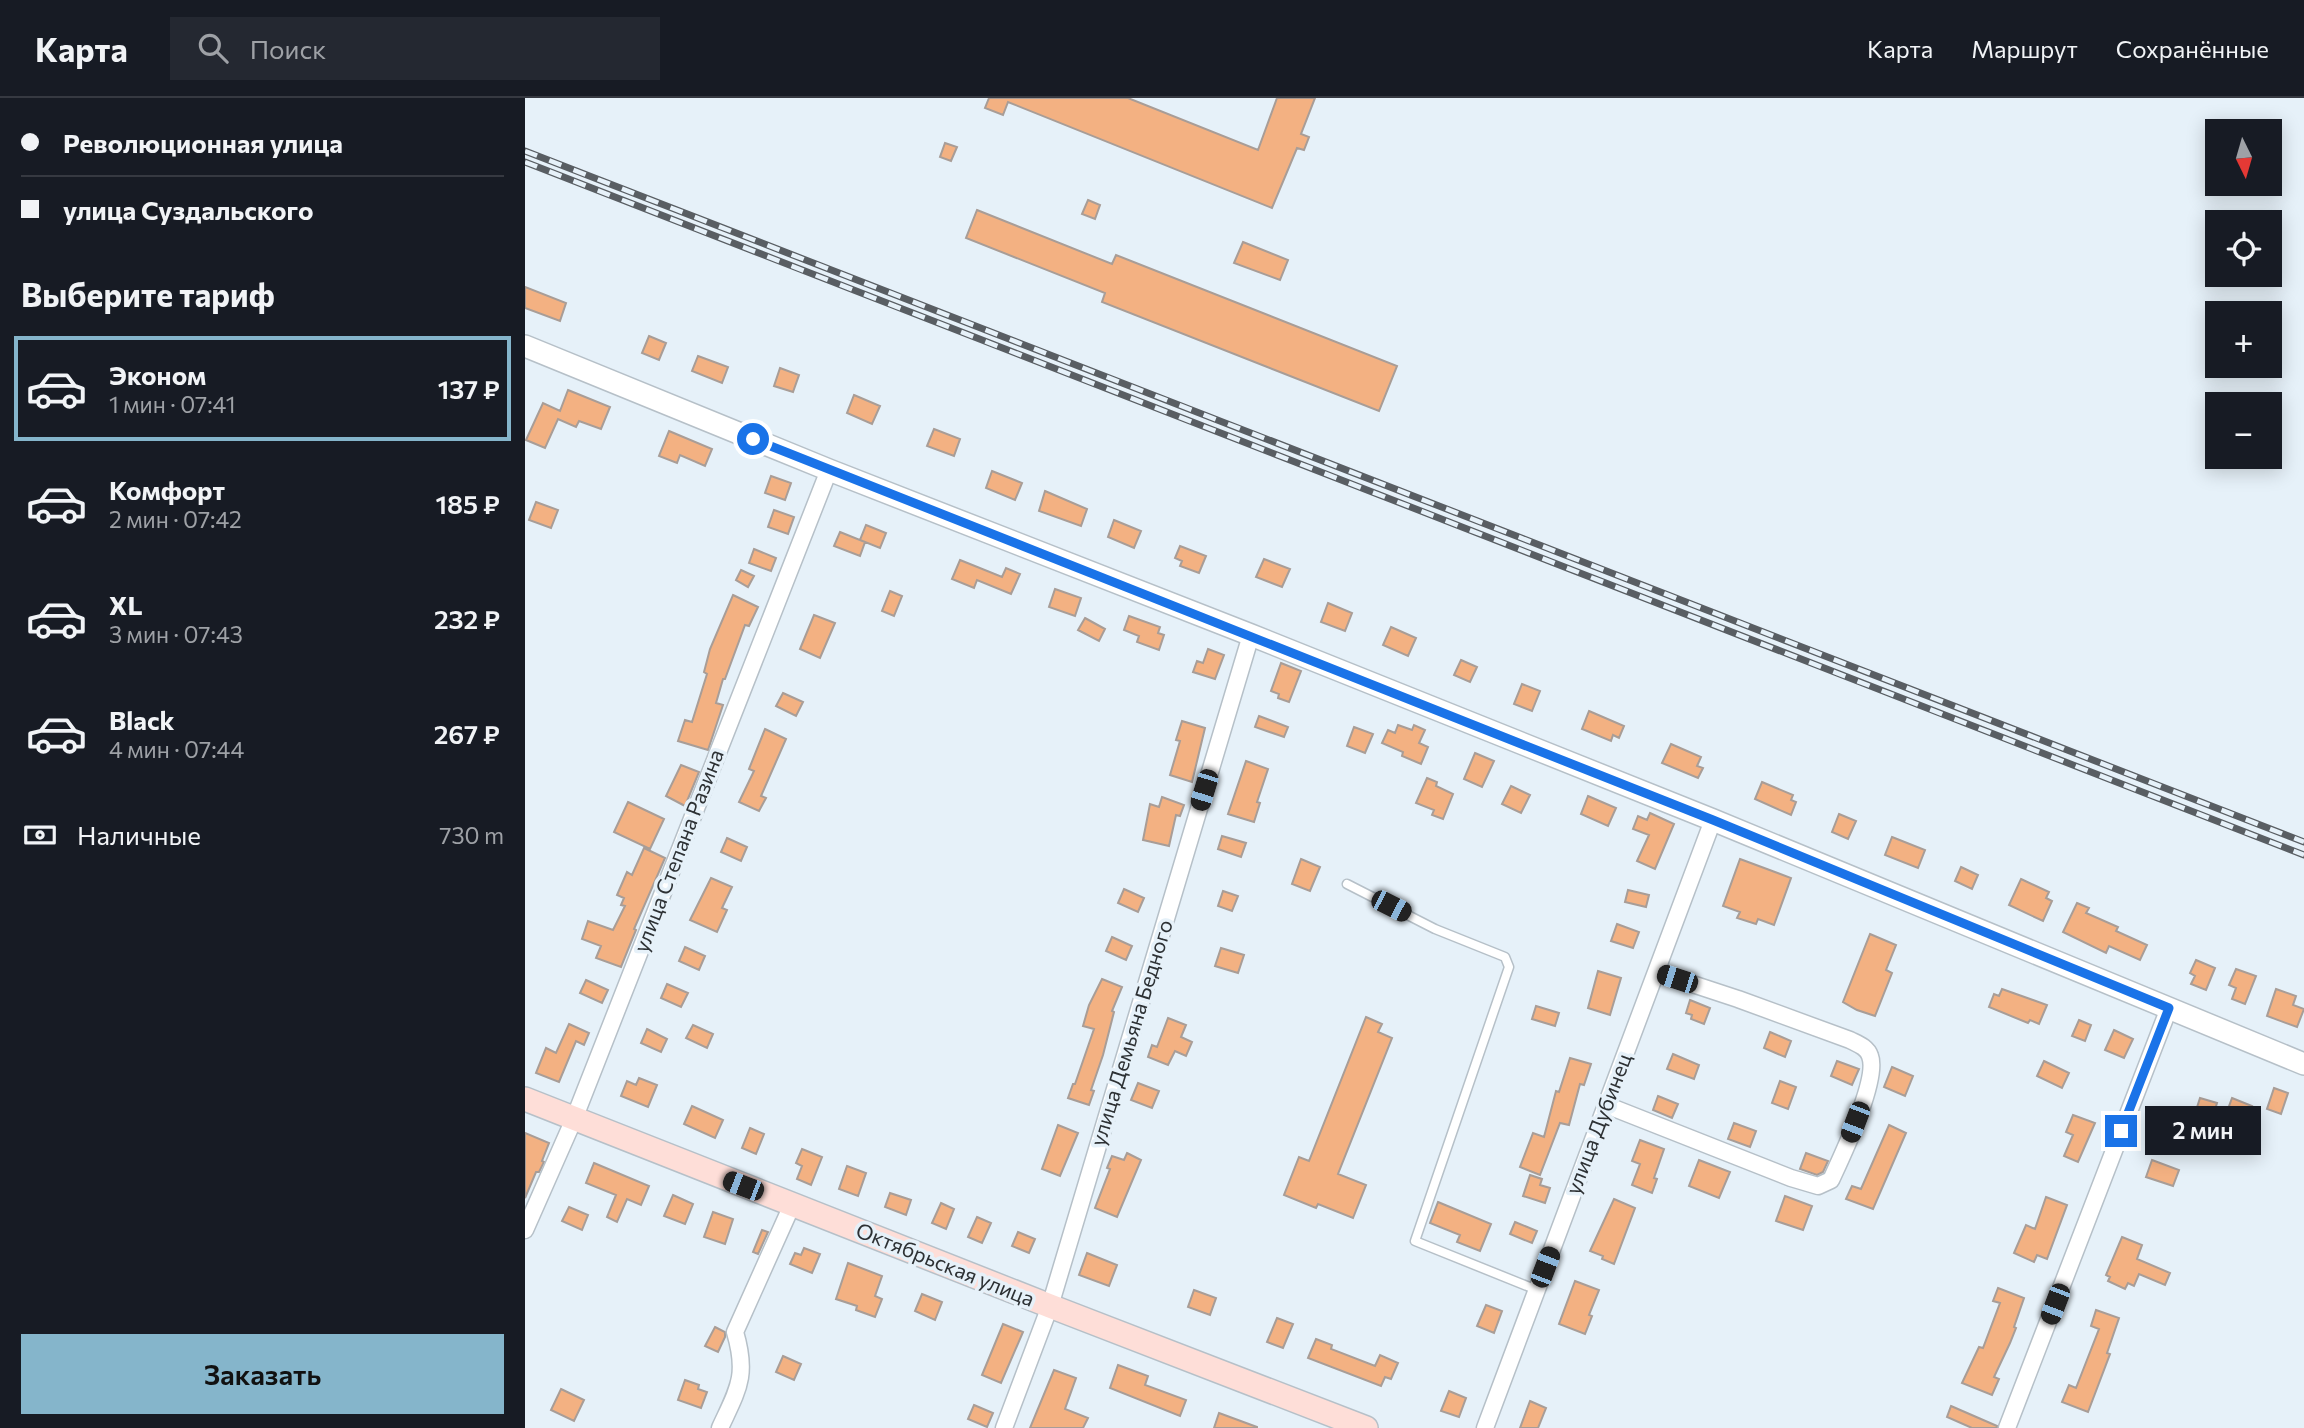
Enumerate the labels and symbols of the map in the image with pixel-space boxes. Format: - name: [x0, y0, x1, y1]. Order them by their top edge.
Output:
- north arrow: [2205, 119, 2282, 196]
- route start: [737, 423, 769, 455]
- street label: улица Степана Разина: [627, 746, 728, 955]
- car: [1188, 767, 1221, 813]
- car: [1368, 887, 1415, 925]
- street label: улица Демьяна Бедного: [1084, 916, 1177, 1149]
- car: [1654, 963, 1701, 995]
- street label: улица Дубинец: [1559, 1050, 1636, 1197]
- car: [1838, 1099, 1873, 1145]
- callout: 2 мин: [2145, 1107, 2261, 1156]
- route end: [2105, 1115, 2137, 1147]
- car: [720, 1169, 767, 1203]
- street label: Октябрьская улица: [853, 1216, 1038, 1311]
- car: [1528, 1244, 1563, 1290]
- car: [2038, 1281, 2073, 1327]

